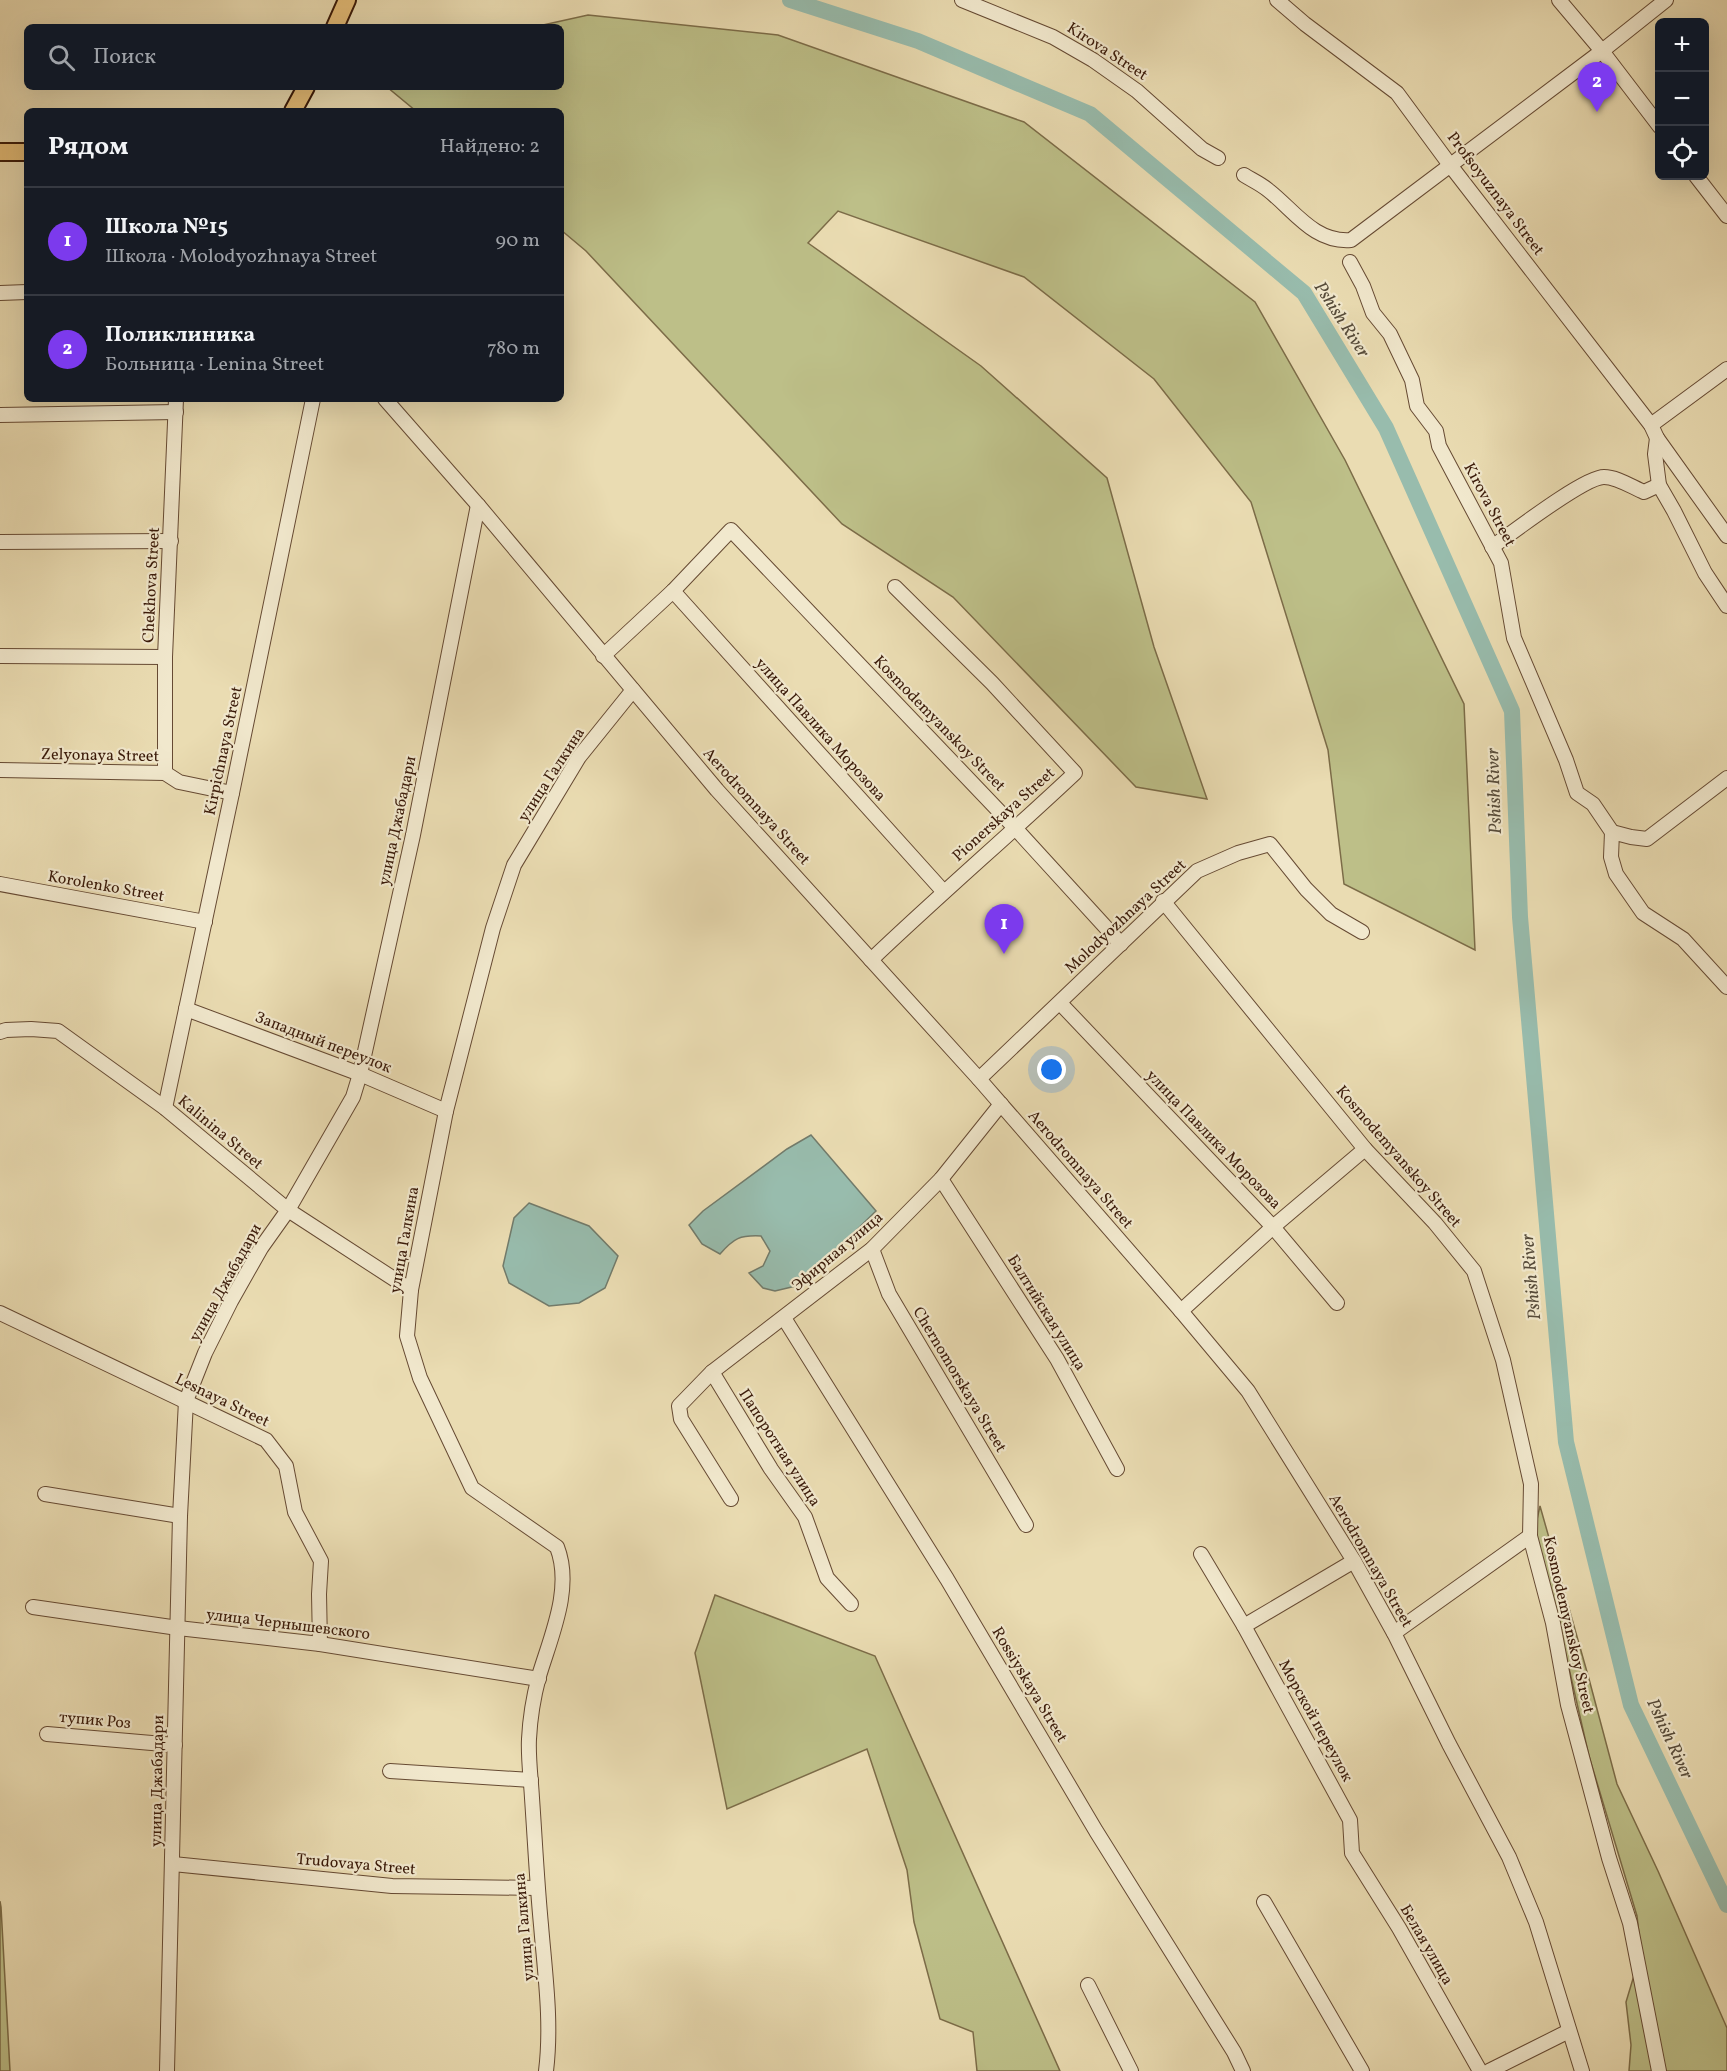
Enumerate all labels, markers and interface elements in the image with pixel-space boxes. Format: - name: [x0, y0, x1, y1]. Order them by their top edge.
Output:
- street label: Kirova Street: [1062, 18, 1152, 87]
- map controls: [1655, 18, 1709, 180]
- button: +: [1655, 18, 1709, 72]
- search box: [24, 24, 564, 90]
- icon: search: [45, 41, 78, 74]
- text: Поиск: [93, 42, 156, 73]
- pin: 2: [1578, 63, 1616, 112]
- button: −: [1655, 72, 1709, 126]
- button: locate: [1655, 126, 1709, 180]
- street label: Profsoyuznaya Street: [1441, 128, 1549, 261]
- text: Рядом: [48, 129, 128, 165]
- text: Найдено: 2: [440, 133, 540, 161]
- text: Школа №15: [105, 212, 228, 243]
- text: 1: [63, 227, 72, 255]
- text: 90 m: [496, 227, 540, 255]
- text: Школа · Molodyozhnaya Street: [105, 243, 377, 271]
- water label: Pshish River: [1307, 277, 1375, 363]
- text: Поликлиника: [105, 320, 255, 351]
- text: 2: [62, 335, 73, 363]
- text: 780 m: [487, 335, 540, 363]
- text: Больница · Lenina Street: [105, 351, 324, 379]
- street label: Kirova Street: [1458, 459, 1521, 551]
- street label: Chekhova Street: [138, 526, 166, 643]
- street label: Kosmodemyanskoy Street: [868, 651, 1010, 797]
- street label: улица Павлика Морозова: [750, 653, 890, 807]
- street label: Kirpichnaya Street: [200, 684, 249, 818]
- street label: улица Галкина: [513, 724, 591, 826]
- street label: Zelyonaya Street: [41, 744, 160, 768]
- street label: Aerodromnaya Street: [697, 744, 815, 871]
- water label: Pshish River: [1481, 747, 1509, 835]
- street label: улица Джабадари: [374, 754, 423, 888]
- street label: Pionerskaya Street: [948, 763, 1060, 867]
- street label: Molodyozhnaya Street: [1060, 855, 1192, 979]
- street label: Korolenko Street: [46, 866, 166, 908]
- pin: 1: [984, 904, 1024, 954]
- street label: Западный переулок: [251, 1007, 395, 1079]
- your location: [1037, 1055, 1066, 1084]
- street label: улица Павлика Морозова: [1140, 1065, 1286, 1215]
- street label: Kosmodemyanskoy Street: [1330, 1081, 1466, 1233]
- street label: Kalinina Street: [173, 1091, 268, 1176]
- street label: Aerodromnaya Street: [1022, 1106, 1138, 1234]
- street label: улица Галкина: [385, 1185, 425, 1295]
- street label: Эфирная улица: [788, 1207, 888, 1297]
- street label: улица Джабадари: [184, 1220, 268, 1346]
- water label: Pshish River: [1516, 1233, 1548, 1321]
- street label: Балтийская улица: [1001, 1251, 1091, 1375]
- street label: Chernomorskaya Street: [907, 1303, 1012, 1457]
- street label: Lesnaya Street: [171, 1369, 273, 1433]
- street label: Папоротная улица: [733, 1385, 825, 1511]
- street label: Aerodromnaya Street: [1323, 1490, 1417, 1632]
- street label: Kosmodemyanskoy Street: [1537, 1534, 1599, 1716]
- street label: улица Чернышевского: [205, 1604, 371, 1646]
- street label: Rossiyskaya Street: [986, 1623, 1072, 1747]
- street label: Морской переулок: [1272, 1656, 1358, 1786]
- water label: Pshish River: [1639, 1695, 1699, 1784]
- street label: тупик Роз: [58, 1707, 132, 1735]
- street label: улица Джабадари: [146, 1715, 170, 1847]
- street label: Trudovaya Street: [296, 1849, 417, 1881]
- street label: улица Галкина: [509, 1872, 541, 1982]
- street label: Белая улица: [1394, 1901, 1458, 1989]

